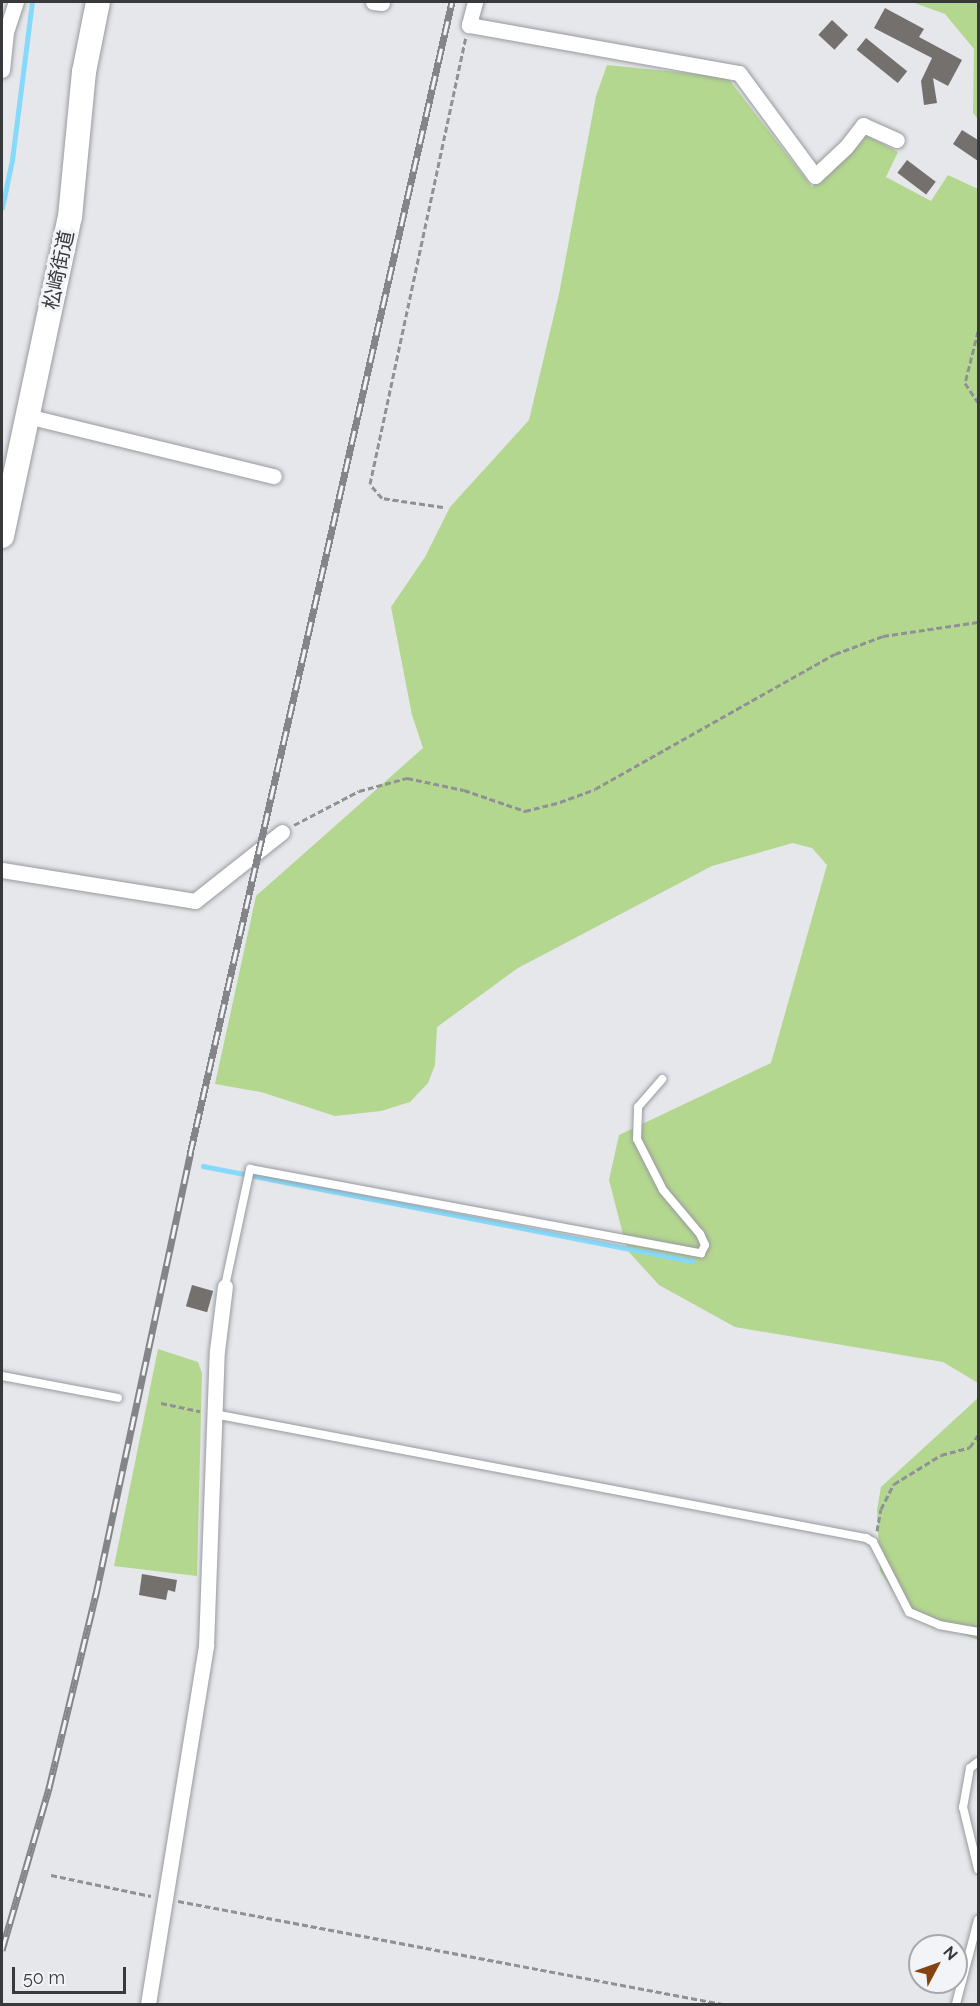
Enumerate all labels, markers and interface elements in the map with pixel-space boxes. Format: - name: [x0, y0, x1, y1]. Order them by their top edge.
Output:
- street label: 松崎街道: [39, 228, 79, 312]
- north arrow: [908, 1934, 968, 1994]
- text: N: [939, 1942, 962, 1964]
- scale bar: [15, 1955, 129, 1993]
- text: 50 m: [23, 1967, 65, 1988]

